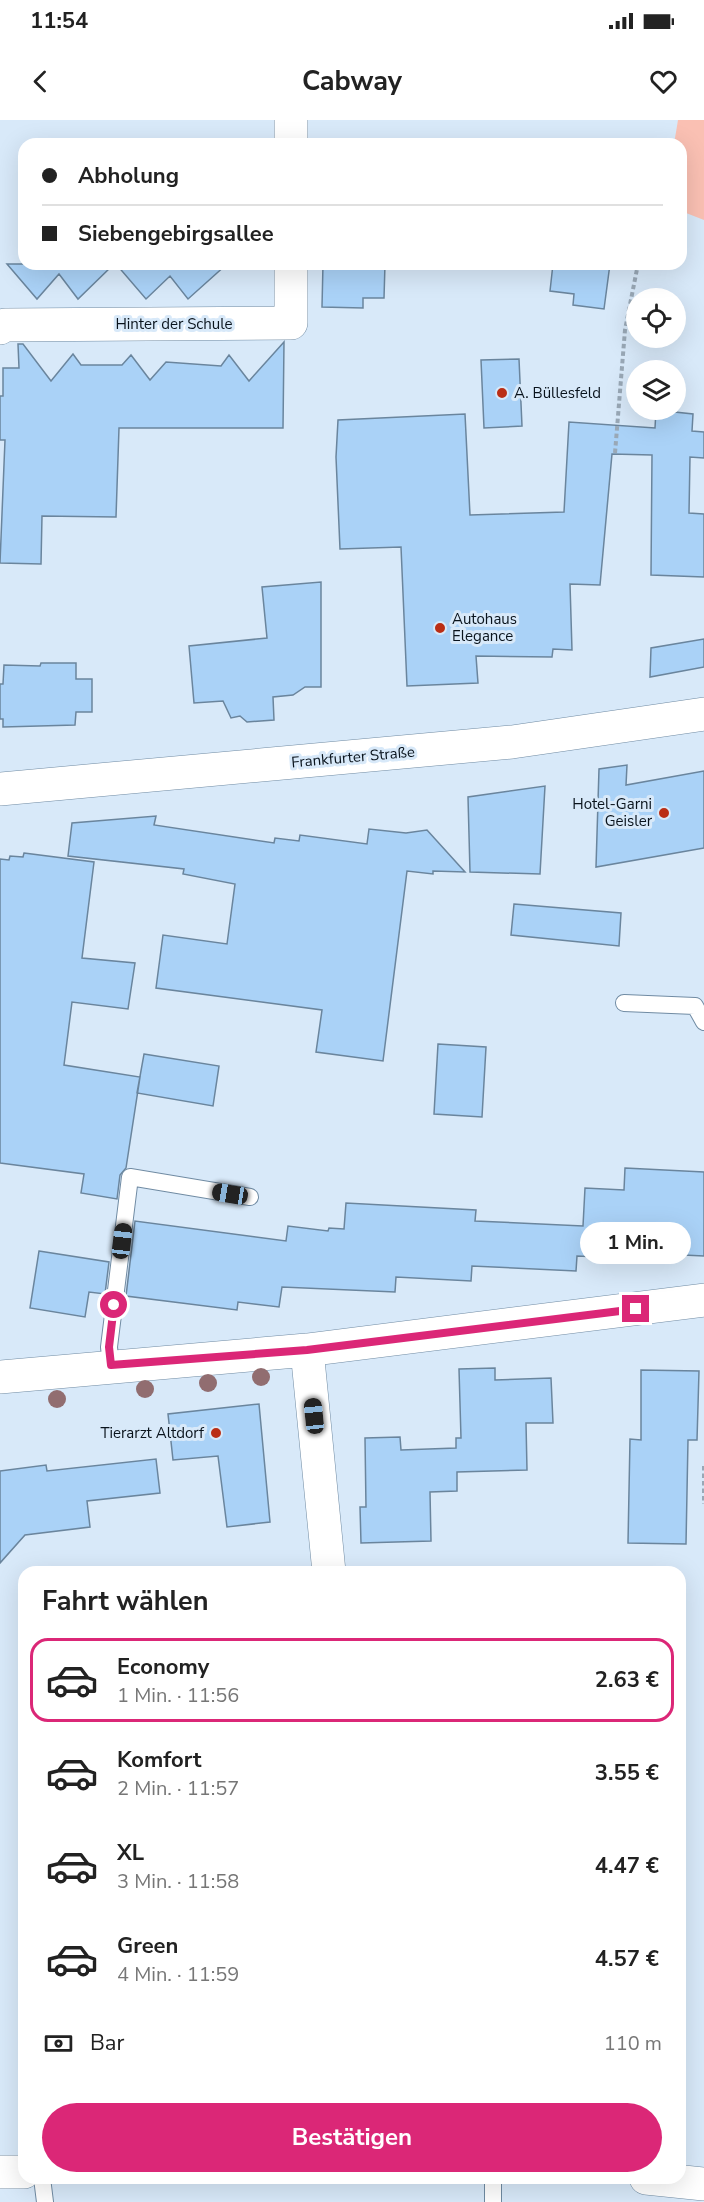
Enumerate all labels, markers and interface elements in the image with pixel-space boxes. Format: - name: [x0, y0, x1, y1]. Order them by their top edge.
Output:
- text: 11:54: [30, 6, 88, 36]
- text: Cabway: [302, 63, 402, 100]
- icon: back: [24, 65, 57, 98]
- icon: heart: [647, 65, 680, 98]
- text: Abholung: [78, 161, 179, 191]
- text: Siebengebirgsallee: [78, 219, 274, 249]
- map controls: [626, 288, 686, 420]
- button: locate: [626, 288, 686, 348]
- street label: Hinter der Schule: [115, 314, 233, 334]
- button: layers: [626, 360, 686, 420]
- place label: A. Büllesfeld: [514, 383, 601, 403]
- marker: A. Büllesfeld: [495, 386, 509, 400]
- place label: Autohaus Elegance: [452, 609, 517, 646]
- marker: Autohaus Elegance: [433, 621, 447, 635]
- street label: Frankfurter Straße: [290, 742, 416, 772]
- place label: Hotel-Garni Geisler: [572, 794, 653, 831]
- marker: Hotel-Garni Geisler: [657, 806, 671, 820]
- car: [211, 1182, 249, 1206]
- car: [111, 1222, 133, 1260]
- callout: 1 Min.: [580, 1222, 692, 1264]
- text: 1 Min.: [607, 1229, 664, 1256]
- route start: [100, 1291, 127, 1318]
- route end: [622, 1295, 649, 1322]
- car: [303, 1397, 325, 1435]
- place label: Tierarzt Altdorf: [101, 1423, 205, 1443]
- marker: Tierarzt Altdorf: [209, 1426, 223, 1440]
- text: Fahrt wählen: [42, 1583, 208, 1620]
- text: Economy: [117, 1652, 209, 1682]
- icon: car: [45, 1653, 99, 1707]
- text: 2.63 €: [595, 1665, 659, 1695]
- text: 1 Min. · 11:56: [117, 1682, 239, 1709]
- text: Komfort: [117, 1745, 201, 1775]
- icon: car: [45, 1746, 99, 1800]
- text: 3.55 €: [595, 1758, 659, 1788]
- text: 2 Min. · 11:57: [117, 1775, 239, 1802]
- text: XL: [117, 1838, 144, 1868]
- icon: car: [45, 1839, 99, 1893]
- text: 4.47 €: [595, 1851, 659, 1881]
- text: 3 Min. · 11:58: [117, 1868, 239, 1895]
- text: Green: [117, 1931, 178, 1961]
- icon: car: [45, 1932, 99, 1986]
- text: 4.57 €: [595, 1944, 659, 1974]
- text: 4 Min. · 11:59: [117, 1961, 239, 1988]
- icon: cash: [42, 2027, 75, 2060]
- text: Bar: [90, 2028, 124, 2058]
- text: 110 m: [604, 2030, 662, 2057]
- button: Bestätigen: [42, 2103, 662, 2172]

